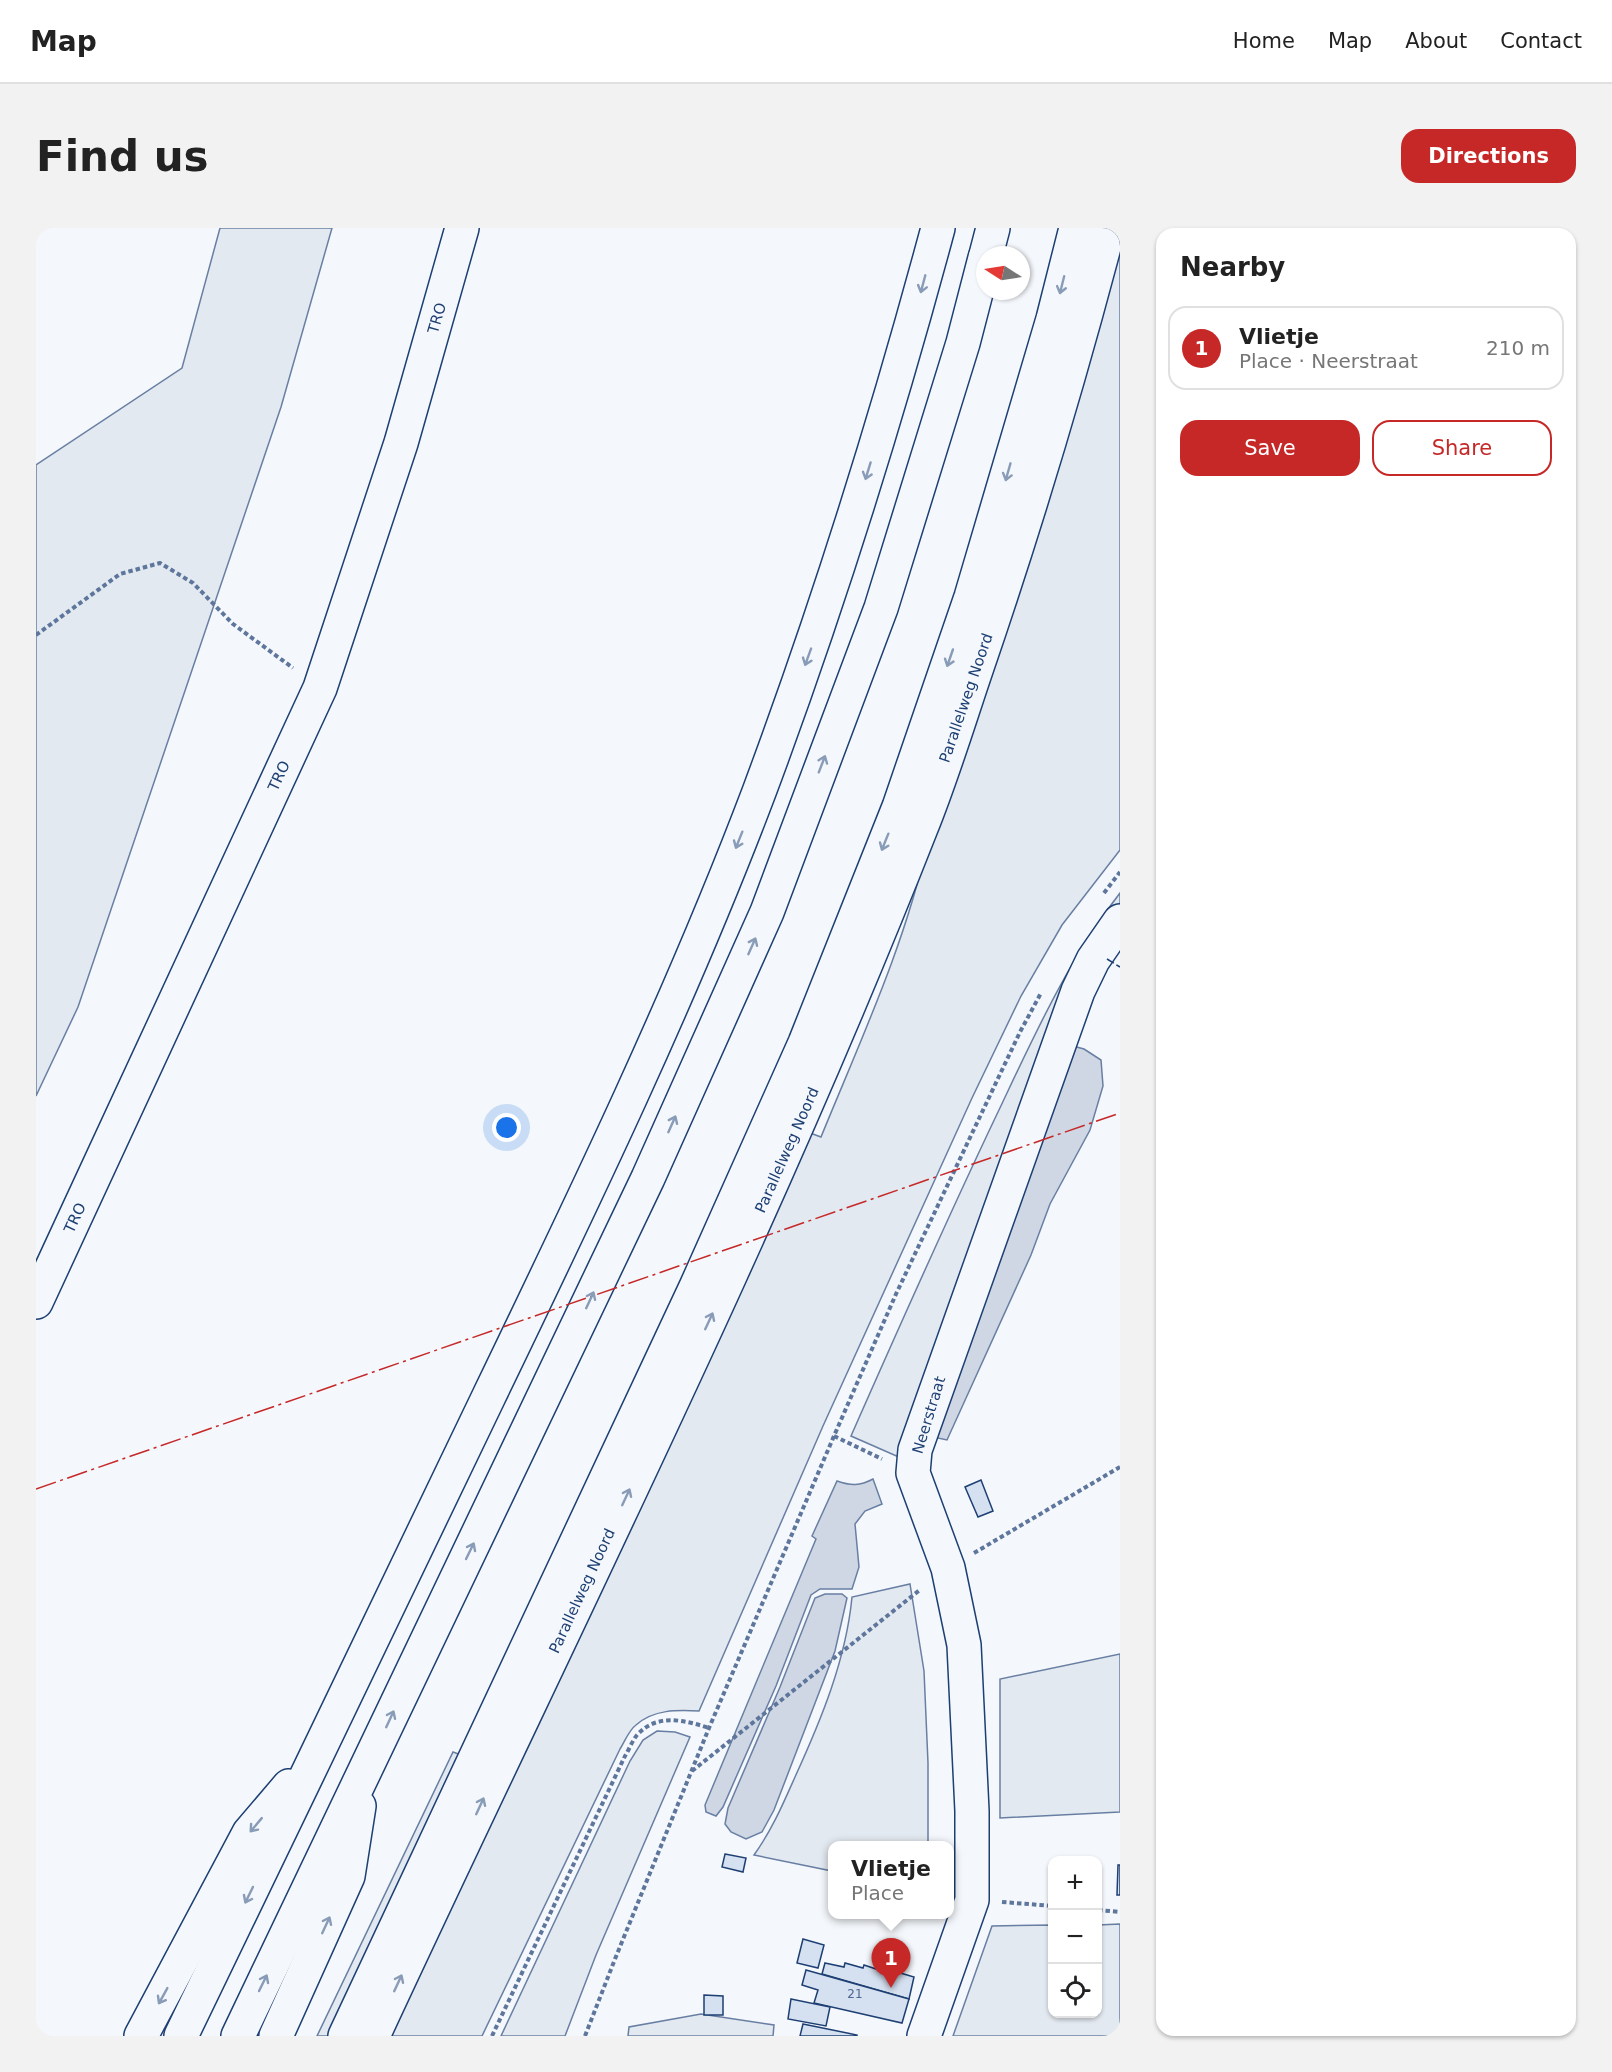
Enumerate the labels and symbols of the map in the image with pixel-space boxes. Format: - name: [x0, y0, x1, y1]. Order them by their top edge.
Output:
- north arrow: [976, 246, 1030, 300]
- one-way arrow: [917, 275, 929, 294]
- one-way arrow: [1055, 275, 1067, 294]
- street label: TRO: [424, 300, 450, 337]
- one-way arrow: [862, 461, 873, 480]
- one-way arrow: [1002, 462, 1013, 481]
- street label: Parallelweg Noord: [935, 631, 997, 765]
- one-way arrow: [801, 647, 812, 666]
- one-way arrow: [943, 648, 954, 667]
- one-way arrow: [818, 755, 829, 774]
- street label: TRO: [264, 758, 294, 795]
- one-way arrow: [733, 830, 744, 848]
- one-way arrow: [878, 832, 889, 851]
- one-way arrow: [747, 937, 758, 955]
- street label: Parallelweg Noord: [751, 1084, 823, 1216]
- your location: [492, 1113, 521, 1142]
- one-way arrow: [667, 1115, 678, 1133]
- street label: TRO: [60, 1200, 90, 1237]
- one-way arrow: [584, 1292, 596, 1310]
- one-way arrow: [704, 1312, 716, 1330]
- street label: Neerstraat: [909, 1374, 949, 1456]
- one-way arrow: [621, 1488, 633, 1506]
- street label: Parallelweg Noord: [545, 1526, 619, 1656]
- one-way arrow: [465, 1543, 477, 1561]
- one-way arrow: [384, 1710, 396, 1728]
- one-way arrow: [475, 1798, 487, 1816]
- one-way arrow: [250, 1817, 263, 1833]
- one-way arrow: [243, 1885, 255, 1903]
- one-way arrow: [321, 1917, 332, 1935]
- pin: 1: [872, 1938, 910, 1988]
- one-way arrow: [392, 1974, 404, 1992]
- one-way arrow: [258, 1975, 270, 1993]
- one-way arrow: [157, 1987, 169, 2004]
- house number: 21: [847, 1987, 863, 2001]

